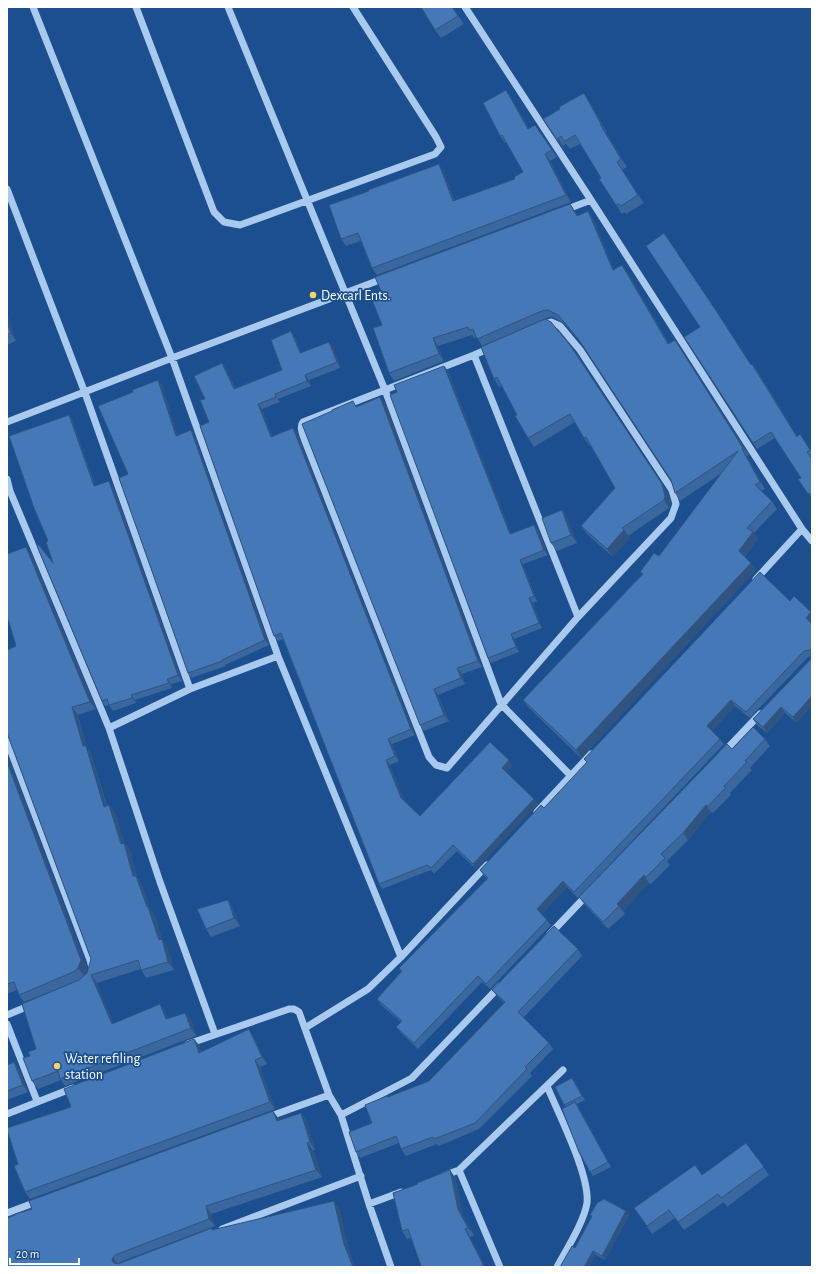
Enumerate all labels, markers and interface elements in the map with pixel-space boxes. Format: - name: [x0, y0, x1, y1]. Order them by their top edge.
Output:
- place label: Dexcarl Ents.: [321, 289, 391, 303]
- marker: Dexcarl Ents.: [308, 290, 318, 300]
- place label: Water refiling station: [65, 1052, 141, 1082]
- marker: Water refiling station: [52, 1061, 62, 1071]
- scale bar: [10, 1240, 79, 1266]
- text: 20 m: [16, 1248, 39, 1260]

